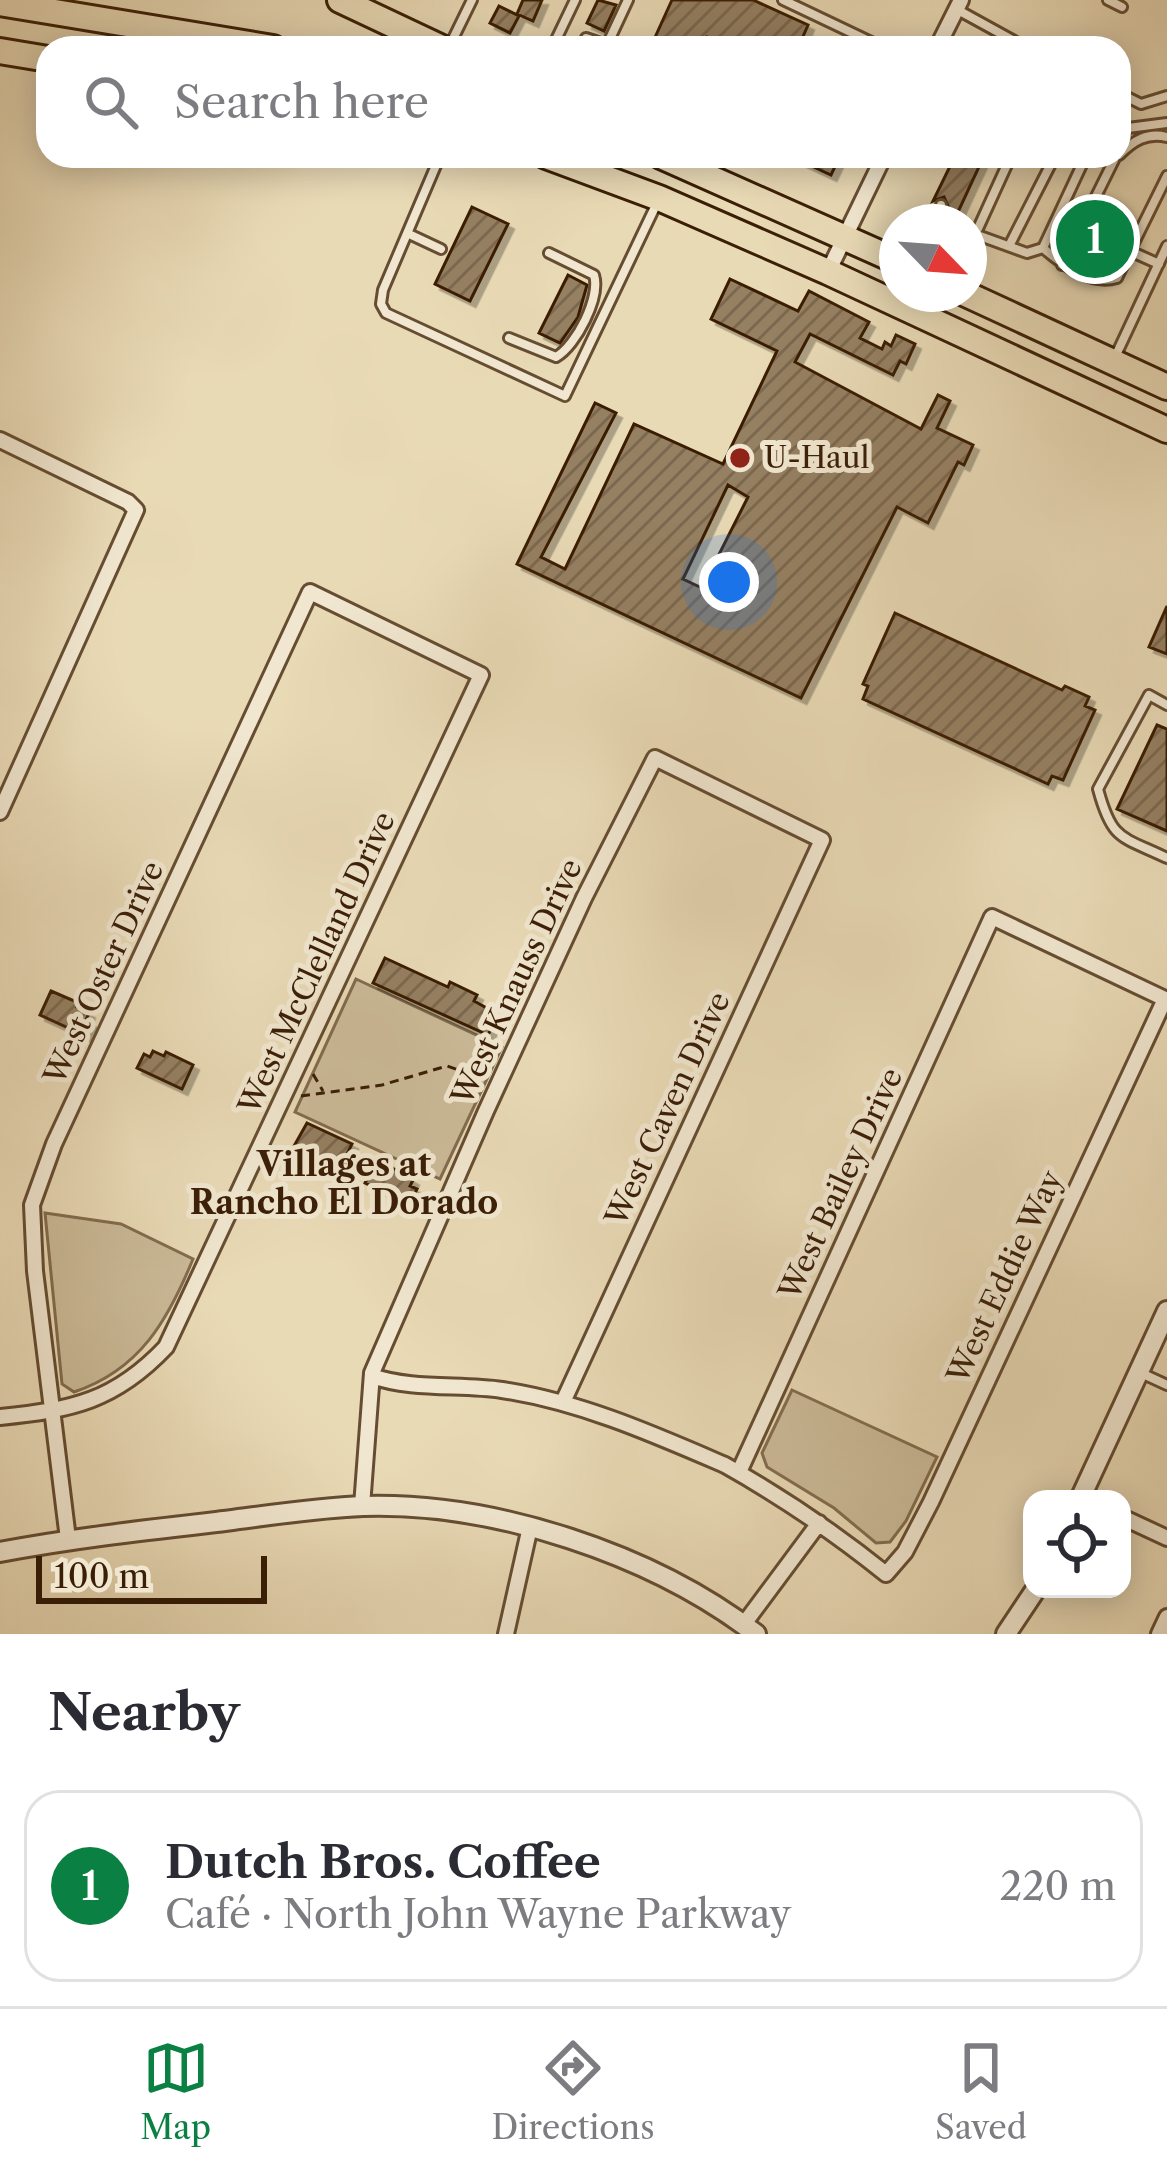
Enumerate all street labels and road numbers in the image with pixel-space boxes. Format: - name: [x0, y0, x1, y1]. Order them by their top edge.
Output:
- street label: West McClelland Drive: [230, 806, 403, 1121]
- street label: West Knauss Drive: [443, 853, 590, 1112]
- street label: West Oster Drive: [35, 855, 171, 1091]
- street label: West Caven Drive: [597, 986, 738, 1232]
- street label: West Bailey Drive: [770, 1062, 910, 1306]
- street label: West Eddie Way: [939, 1164, 1070, 1390]

